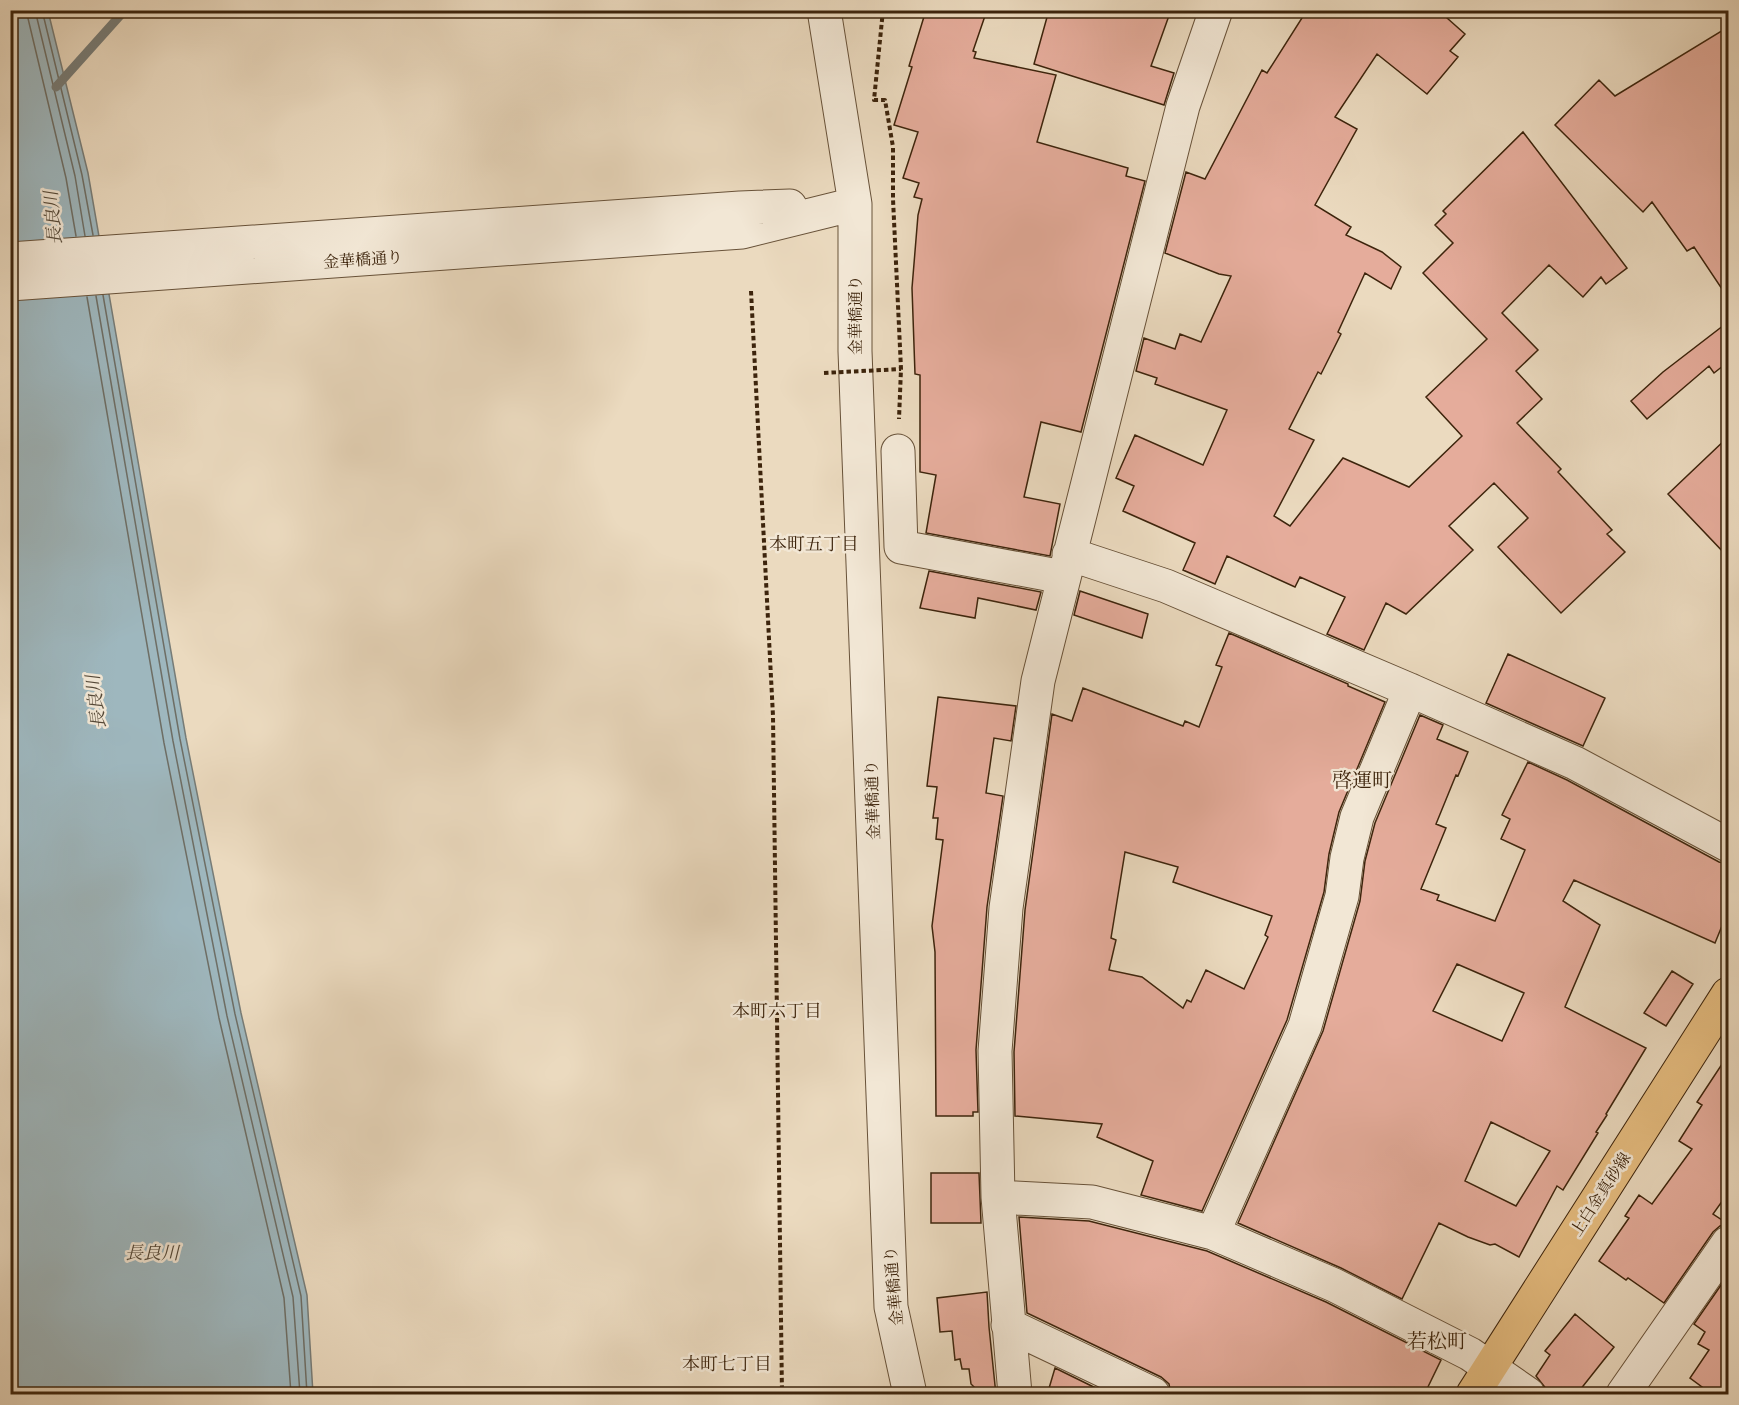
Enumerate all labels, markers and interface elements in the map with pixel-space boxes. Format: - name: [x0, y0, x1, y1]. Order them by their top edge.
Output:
- water label: 長良川: [40, 188, 66, 246]
- street label: 金華橋通り: [322, 247, 404, 272]
- street label: 金華橋通り: [846, 275, 865, 355]
- district label: 本町五丁目: [769, 533, 859, 555]
- water label: 長良川: [82, 672, 110, 730]
- street label: 金華橋通り: [862, 760, 883, 840]
- district label: 啓運町: [1332, 768, 1392, 792]
- district label: 本町六丁目: [732, 1000, 822, 1022]
- street label: 上白金真砂線: [1566, 1149, 1635, 1240]
- water label: 長良川: [125, 1242, 181, 1264]
- street label: 金華橋通り: [881, 1245, 906, 1327]
- district label: 若松町: [1407, 1329, 1467, 1353]
- district label: 本町七丁目: [682, 1353, 772, 1375]

